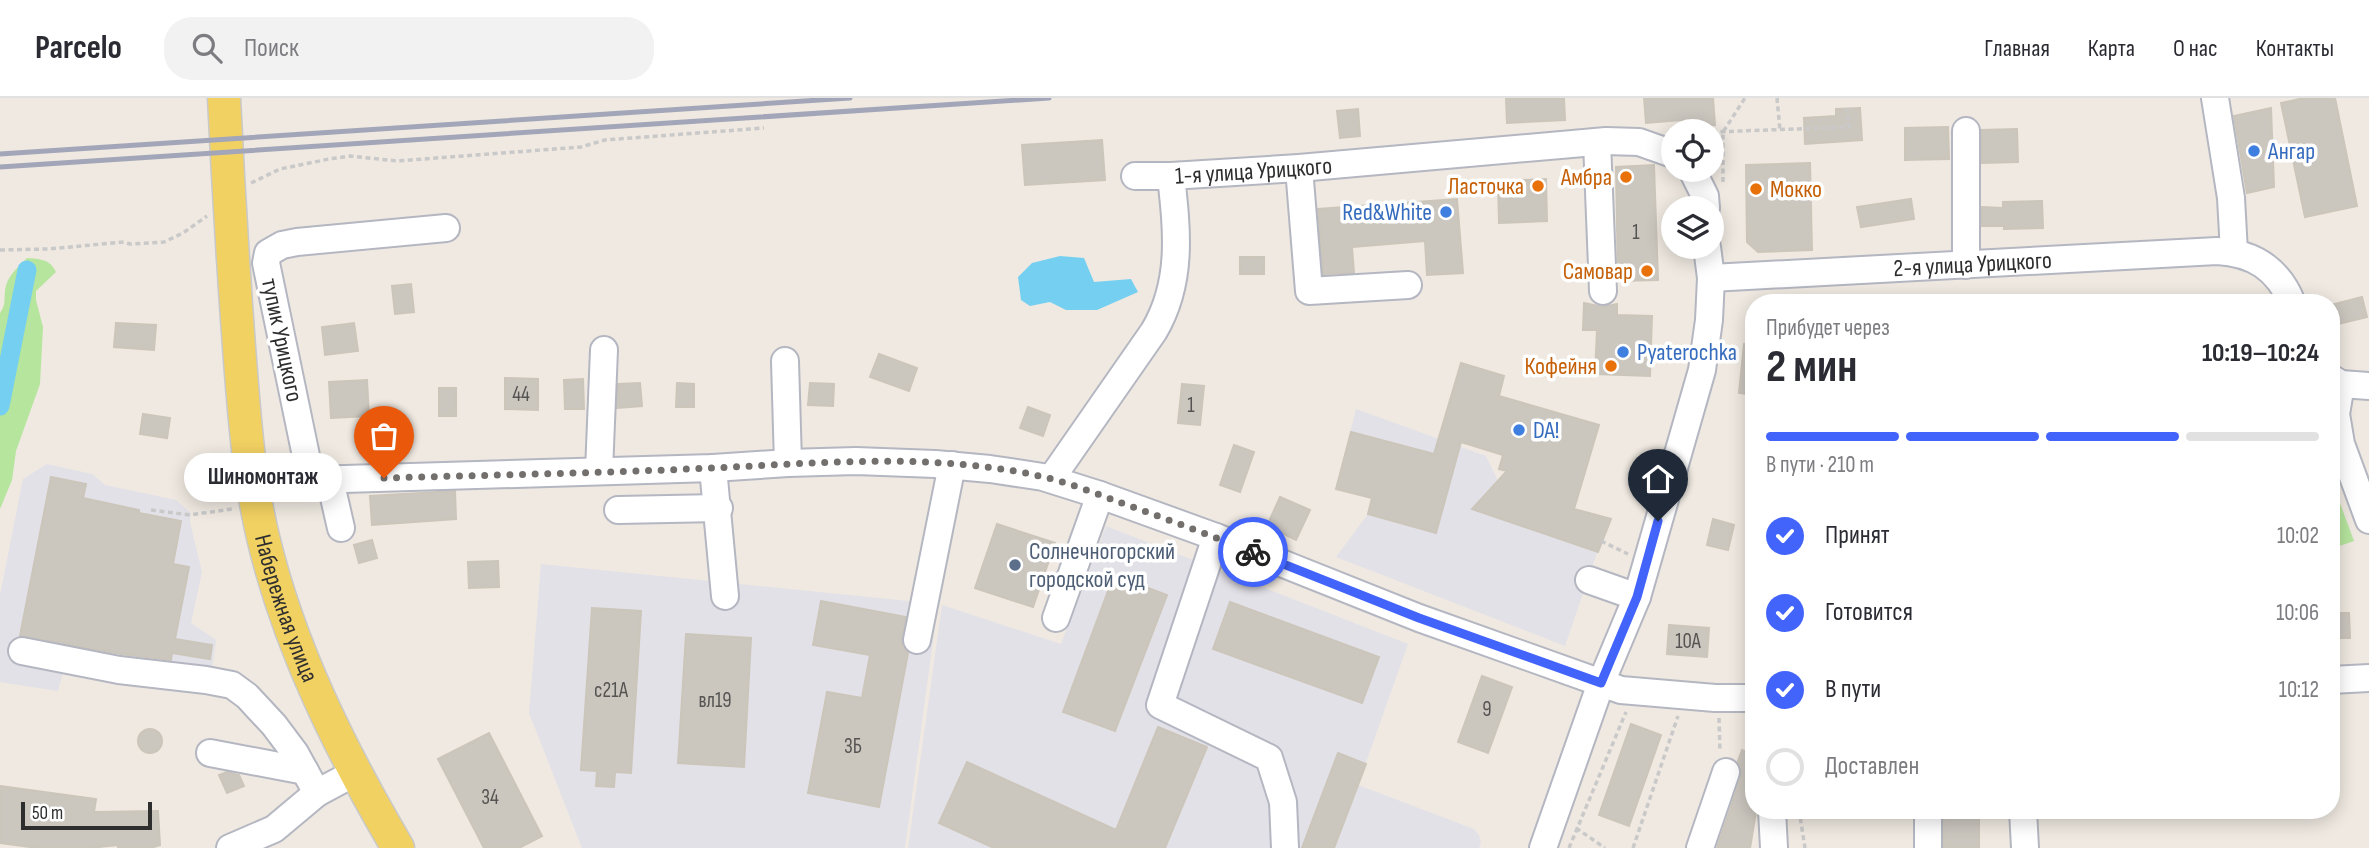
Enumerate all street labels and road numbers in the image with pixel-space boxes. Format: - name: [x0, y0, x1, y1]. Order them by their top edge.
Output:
- street label: 1-я улица Урицкого: [1174, 151, 1333, 190]
- street label: 2-я улица Урицкого: [1893, 245, 2053, 283]
- street label: тупик Урицкого: [255, 276, 309, 404]
- street label: Набережная улица: [248, 532, 325, 686]

